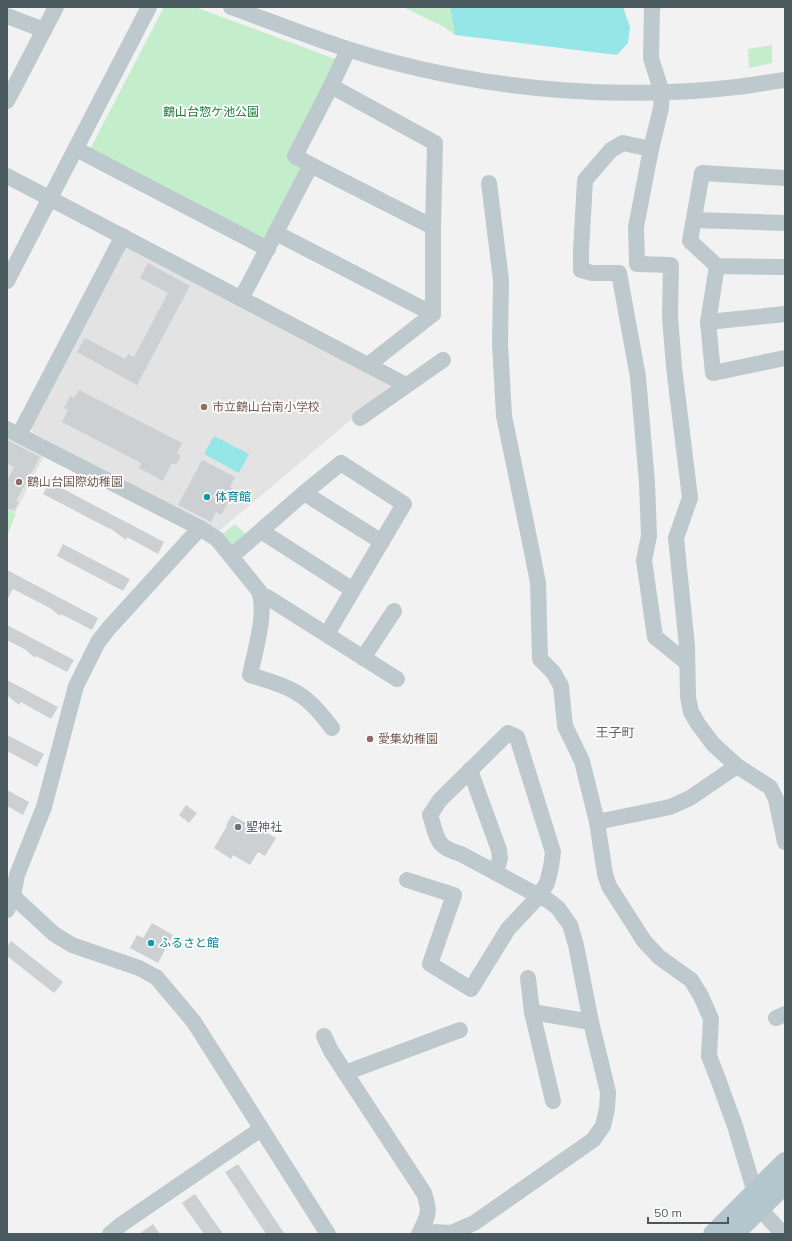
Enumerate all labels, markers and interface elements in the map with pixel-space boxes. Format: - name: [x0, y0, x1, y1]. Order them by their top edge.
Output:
- park label: 鶴山台惣ケ池公園: [163, 104, 259, 119]
- place label: 市立鶴山台南小学校: [212, 399, 320, 414]
- marker: 市立鶴山台南小学校: [199, 402, 209, 412]
- place label: 鶴山台国際幼稚園: [27, 474, 123, 489]
- marker: 鶴山台国際幼稚園: [14, 477, 24, 487]
- place label: 体育館: [215, 489, 251, 504]
- marker: 体育館: [202, 492, 212, 502]
- district label: 王子町: [595, 724, 635, 740]
- place label: 愛集幼稚園: [378, 731, 438, 746]
- marker: 愛集幼稚園: [365, 734, 375, 744]
- place label: 聖神社: [246, 819, 282, 834]
- marker: 聖神社: [233, 822, 243, 832]
- place label: ふるさと館: [159, 935, 219, 950]
- marker: ふるさと館: [146, 938, 156, 948]
- scale bar: [648, 1199, 728, 1225]
- text: 50 m: [654, 1205, 682, 1220]

